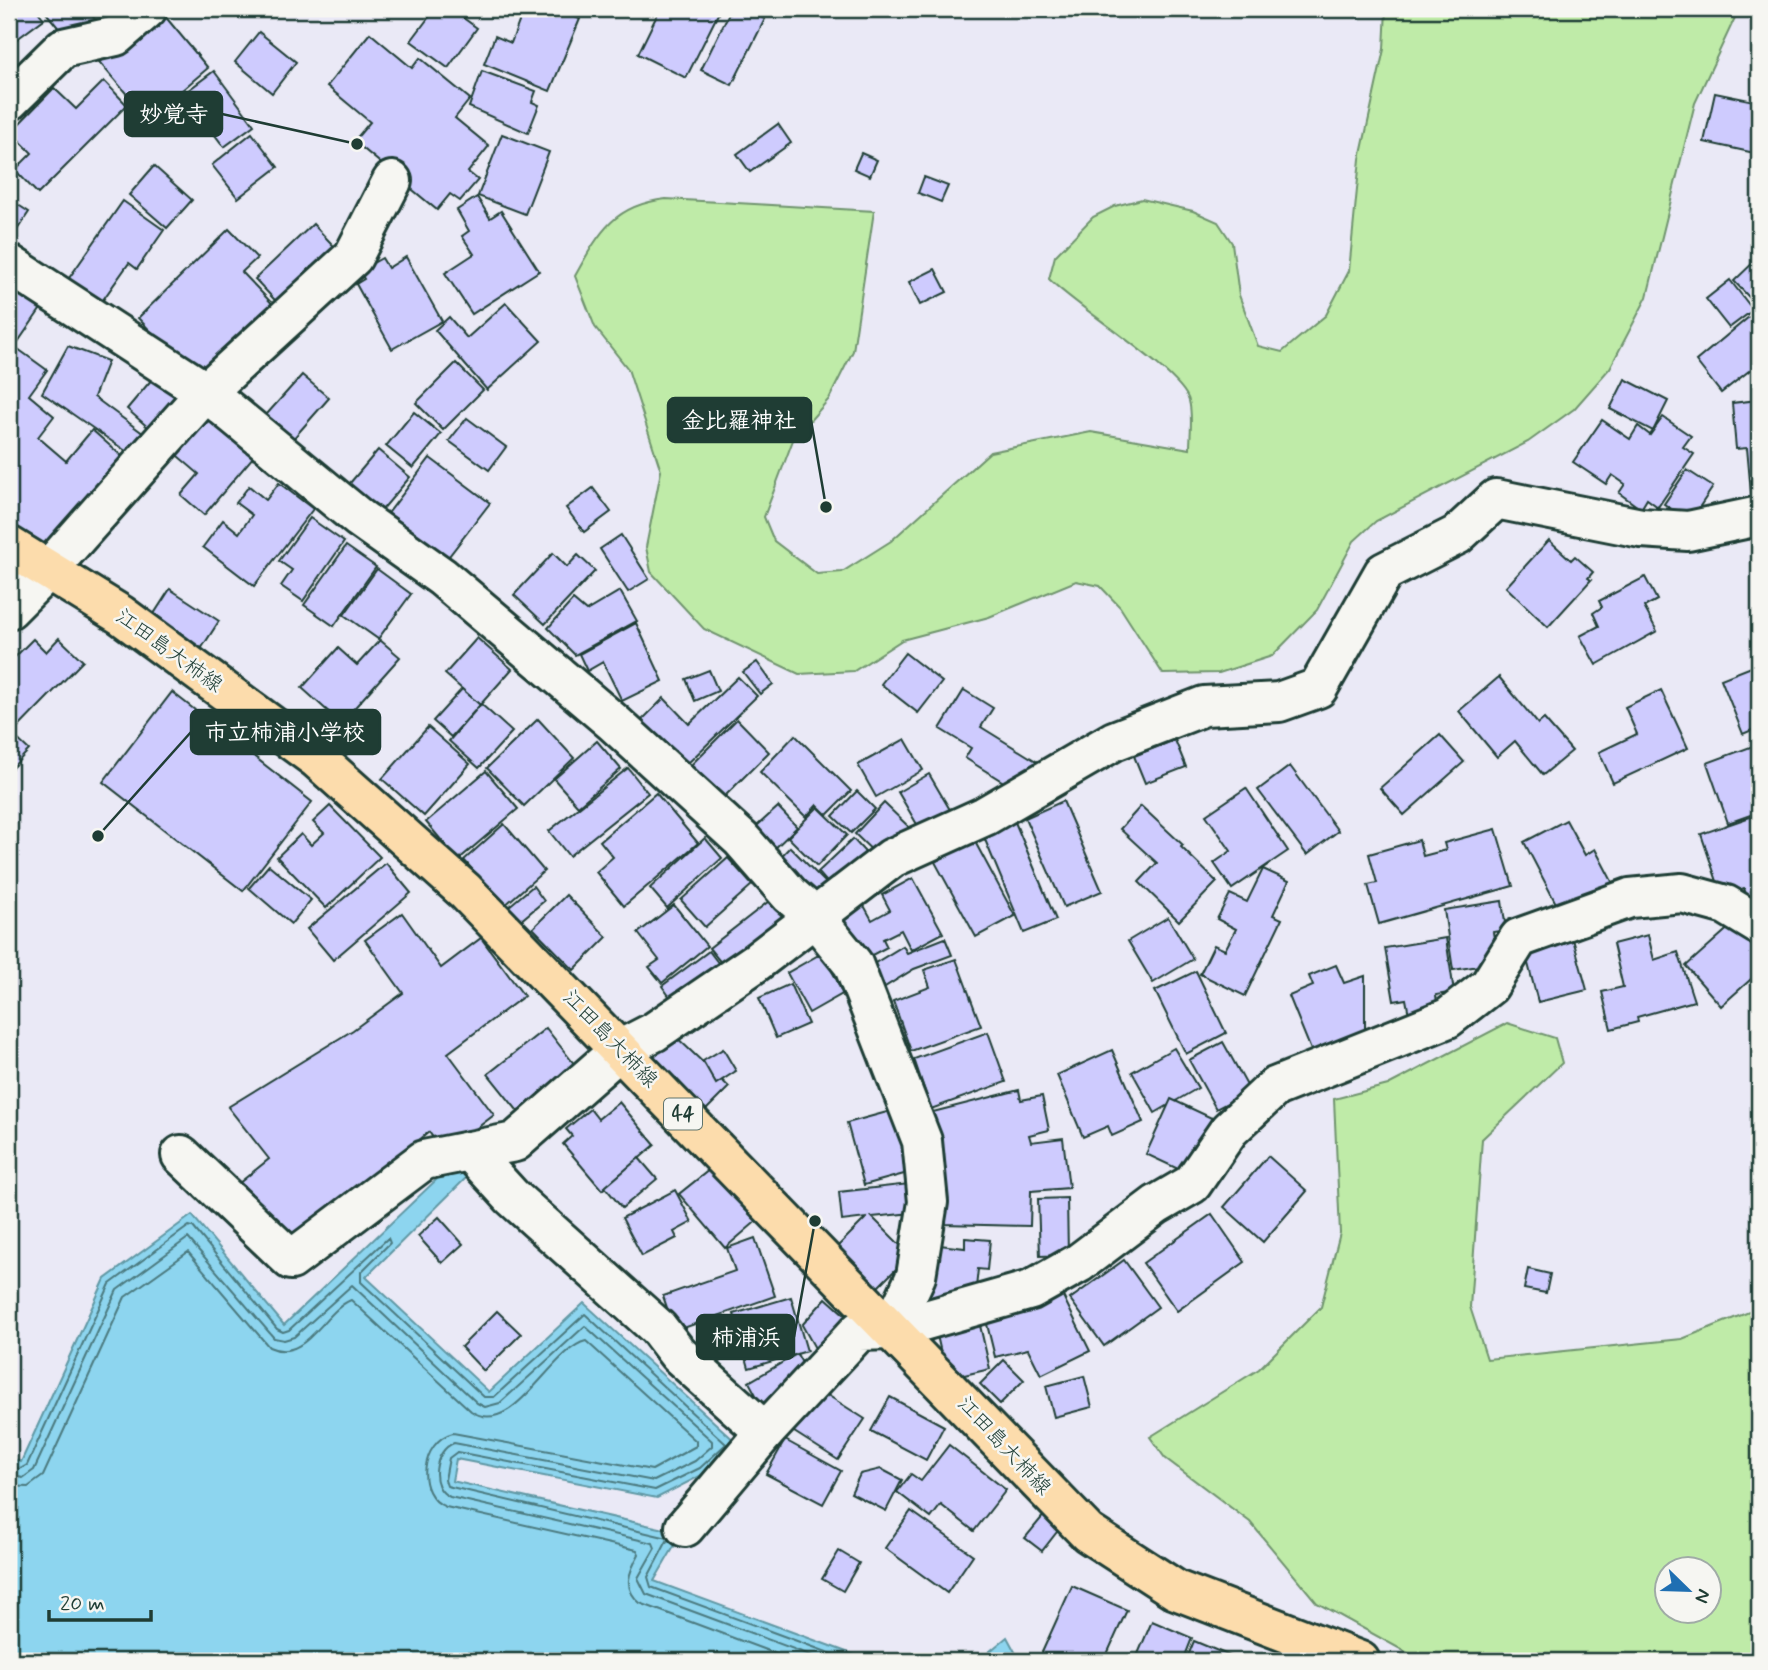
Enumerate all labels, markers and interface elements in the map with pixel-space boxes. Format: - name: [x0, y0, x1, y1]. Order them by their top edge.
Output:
- callout: 妙覚寺: [125, 92, 222, 136]
- text: 妙覚寺: [140, 101, 209, 131]
- callout: 金比羅神社: [668, 398, 811, 442]
- text: 金比羅神社: [682, 407, 797, 437]
- street label: 江田島大柿線: [110, 603, 228, 699]
- callout: 市立柿浦小学校: [191, 710, 380, 754]
- text: 市立柿浦小学校: [205, 719, 366, 749]
- street label: 江田島大柿線: [556, 984, 664, 1094]
- road number: 44: [664, 1098, 702, 1130]
- callout: 柿浦浜: [697, 1315, 794, 1359]
- text: 柿浦浜: [712, 1324, 781, 1354]
- street label: 江田島大柿線: [951, 1390, 1057, 1502]
- north arrow: [1652, 1554, 1722, 1624]
- scale bar: [49, 1579, 150, 1623]
- text: N: [1688, 1585, 1716, 1607]
- text: 20 m: [60, 1590, 105, 1618]

